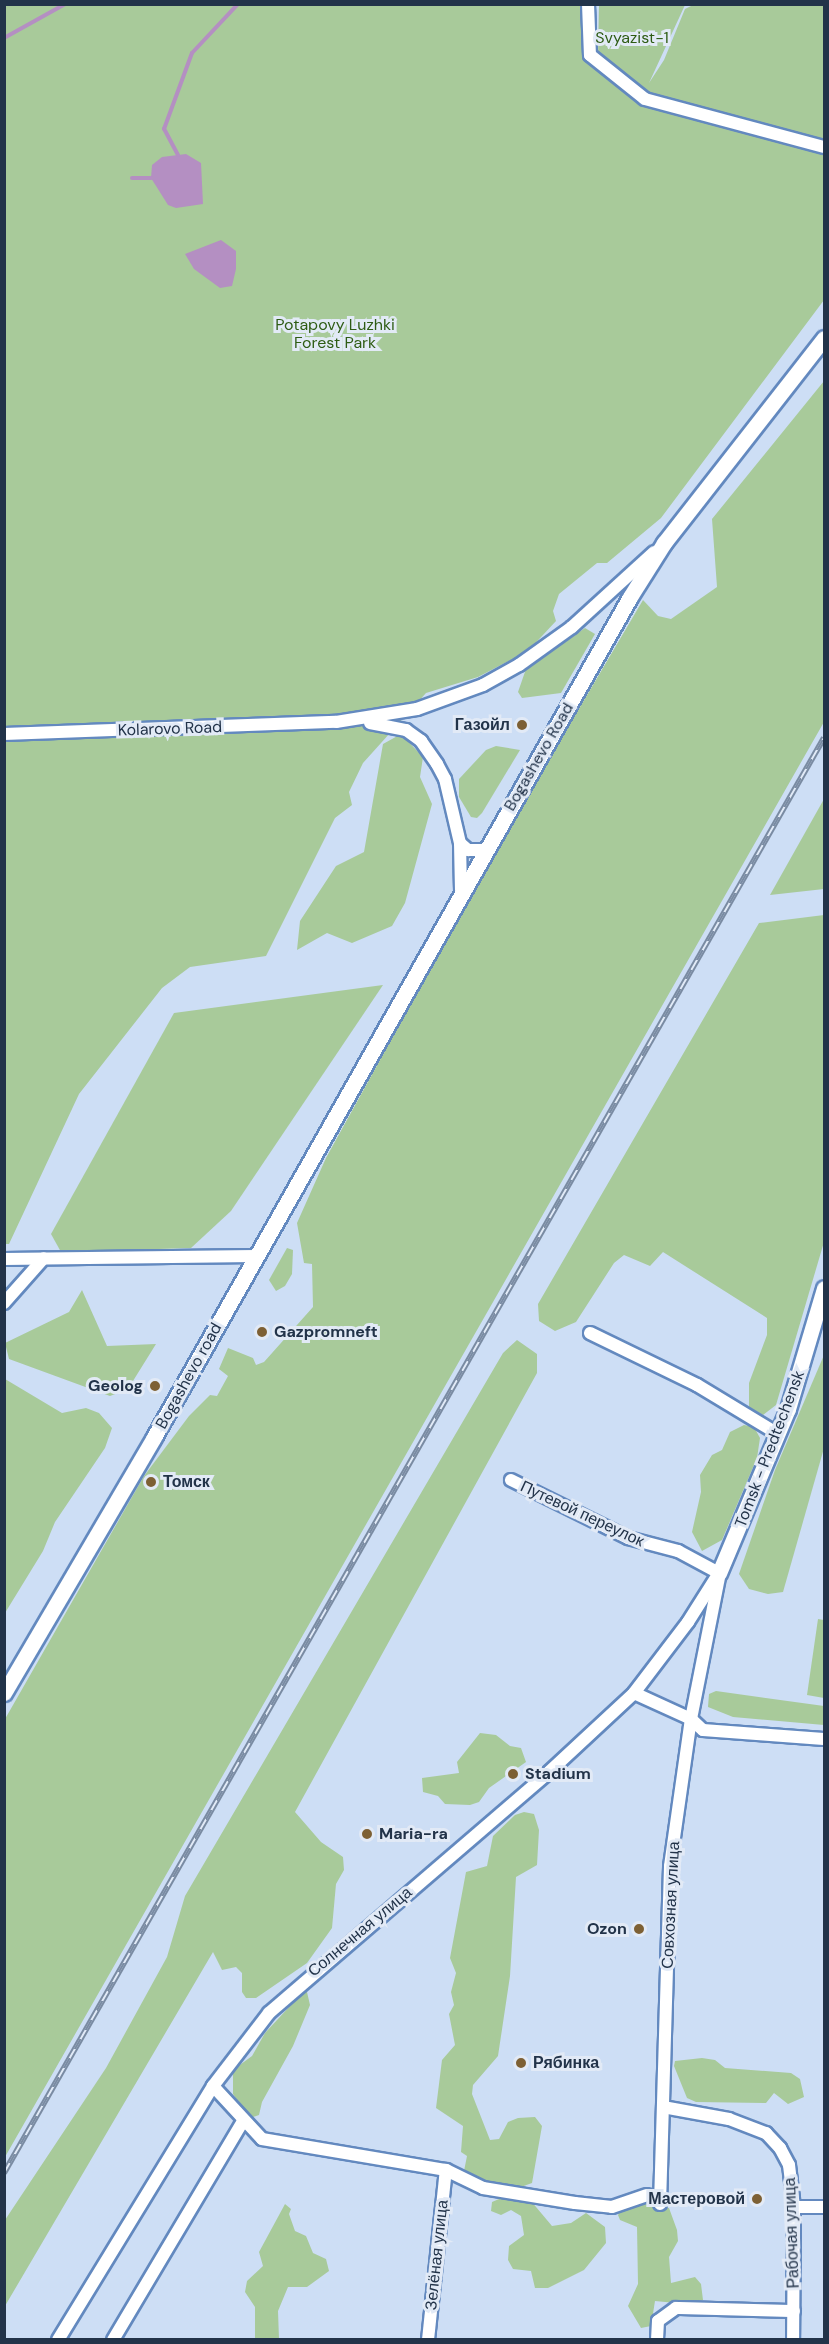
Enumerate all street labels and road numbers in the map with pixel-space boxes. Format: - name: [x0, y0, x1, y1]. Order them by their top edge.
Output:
- street label: Bogashevo Road: [500, 700, 578, 814]
- street label: Kolarovo Road: [118, 718, 222, 740]
- street label: Bogashevo road: [152, 1320, 226, 1432]
- street label: Tomsk - Predtechensk: [731, 1368, 809, 1530]
- street label: Путевой переулок: [517, 1477, 647, 1551]
- street label: Совхозная улица: [658, 1841, 684, 1969]
- street label: Солнечная улица: [304, 1883, 416, 1981]
- street label: Рабочая улица: [780, 2177, 804, 2289]
- street label: Зелёная улица: [422, 2199, 452, 2311]

